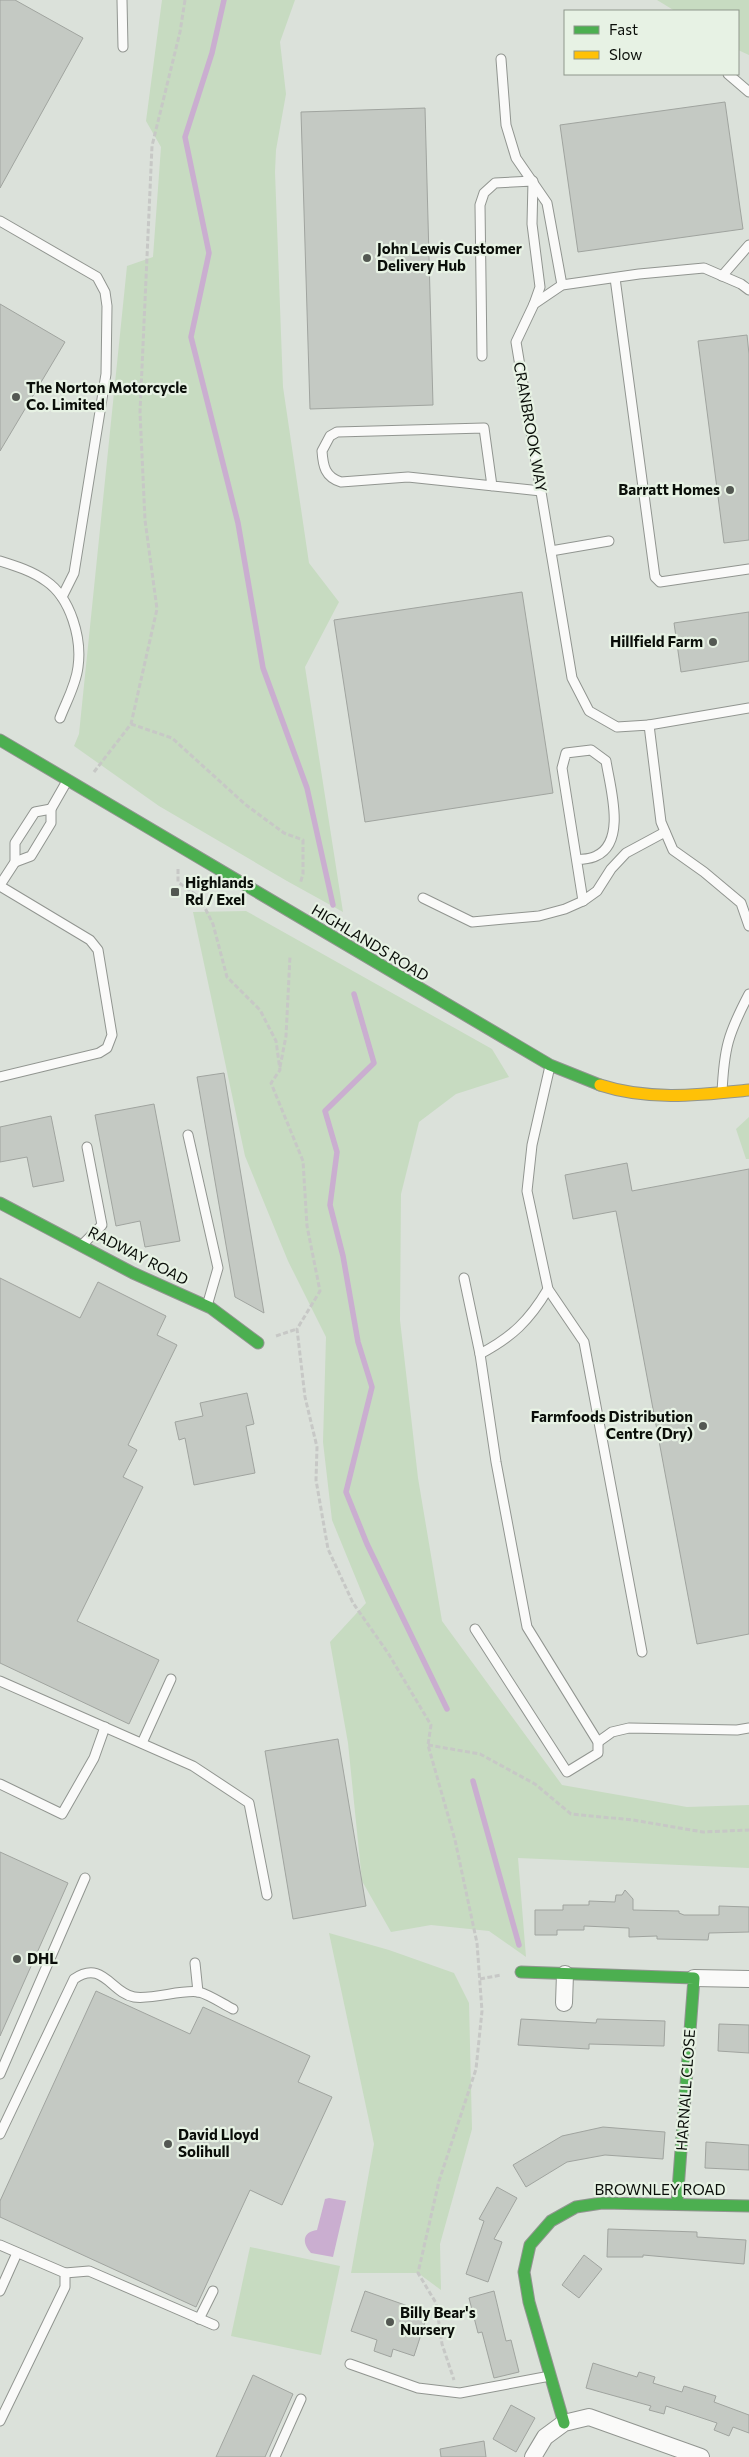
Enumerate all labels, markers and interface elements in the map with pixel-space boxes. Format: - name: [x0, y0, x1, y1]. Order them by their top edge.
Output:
- legend: [564, 10, 739, 75]
- text: Fast: [609, 20, 638, 38]
- text: Slow: [609, 45, 642, 63]
- place label: John Lewis Customer Delivery Hub: [377, 239, 522, 274]
- marker: John Lewis Customer Delivery Hub: [361, 252, 373, 264]
- street label: CRANBROOK WAY: [511, 360, 551, 494]
- place label: The Norton Motorcycle Co. Limited: [26, 378, 187, 413]
- marker: The Norton Motorcycle Co. Limited: [10, 391, 22, 403]
- place label: Barratt Homes: [618, 480, 720, 498]
- marker: Barratt Homes: [724, 484, 736, 496]
- place label: Hillfield Farm: [610, 632, 703, 650]
- marker: Hillfield Farm: [707, 636, 719, 648]
- place label: Highlands Rd / Exel: [185, 873, 254, 908]
- marker: Highlands Rd / Exel: [169, 886, 181, 898]
- street label: HIGHLANDS ROAD: [309, 900, 432, 984]
- street label: RADWAY ROAD: [85, 1222, 192, 1288]
- place label: Farmfoods Distribution Centre (Dry): [531, 1407, 693, 1442]
- marker: Farmfoods Distribution Centre (Dry): [697, 1420, 709, 1432]
- place label: DHL: [27, 1949, 58, 1967]
- marker: DHL: [11, 1953, 23, 1965]
- street label: HARNALL CLOSE: [672, 2028, 698, 2151]
- place label: David Lloyd Solihull: [178, 2125, 259, 2160]
- marker: David Lloyd Solihull: [162, 2138, 174, 2150]
- street label: BROWNLEY ROAD: [594, 2180, 726, 2198]
- place label: Billy Bear's Nursery: [400, 2303, 476, 2338]
- marker: Billy Bear's Nursery: [384, 2316, 396, 2328]

